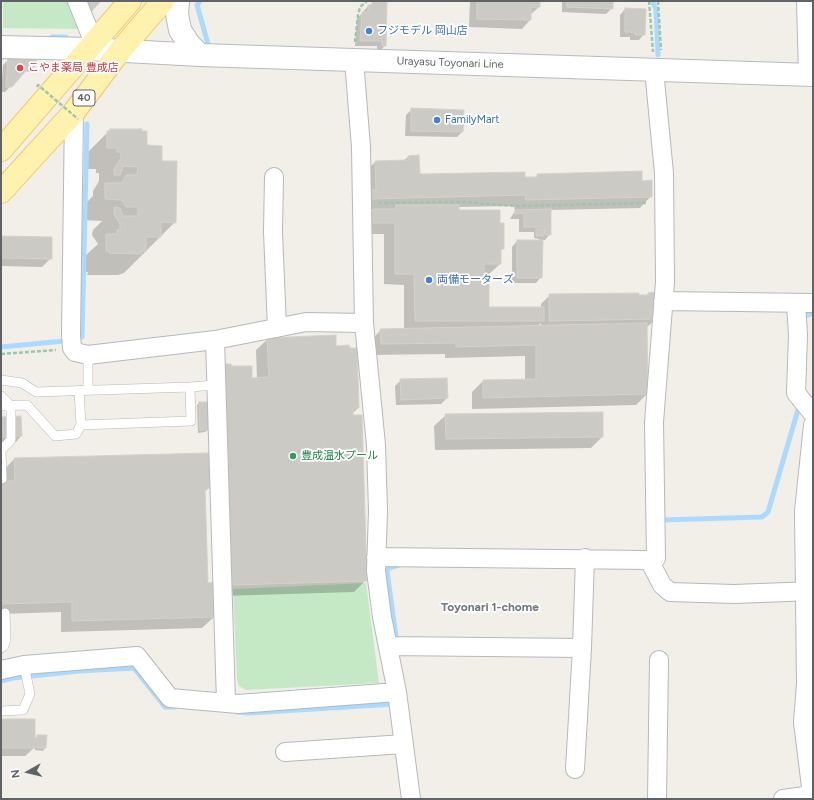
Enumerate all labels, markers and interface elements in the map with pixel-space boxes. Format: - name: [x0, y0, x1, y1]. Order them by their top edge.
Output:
- place label: フジモデル 岡山店: [377, 24, 468, 38]
- marker: フジモデル 岡山店: [364, 26, 374, 36]
- street label: Urayasu Toyonari Line: [396, 55, 504, 71]
- place label: こやま薬局 豊成店: [28, 61, 119, 75]
- marker: こやま薬局 豊成店: [15, 63, 25, 73]
- road number: 40: [73, 90, 95, 106]
- place label: FamilyMart: [445, 113, 499, 127]
- marker: FamilyMart: [432, 115, 442, 125]
- place label: 両備モーターズ: [437, 273, 514, 287]
- marker: 両備モーターズ: [424, 275, 434, 285]
- place label: 豊成温水プール: [301, 449, 378, 463]
- marker: 豊成温水プール: [288, 451, 298, 461]
- district label: Toyonari 1-chome: [441, 600, 539, 614]
- north arrow: [8, 752, 48, 792]
- text: N: [9, 769, 23, 779]

